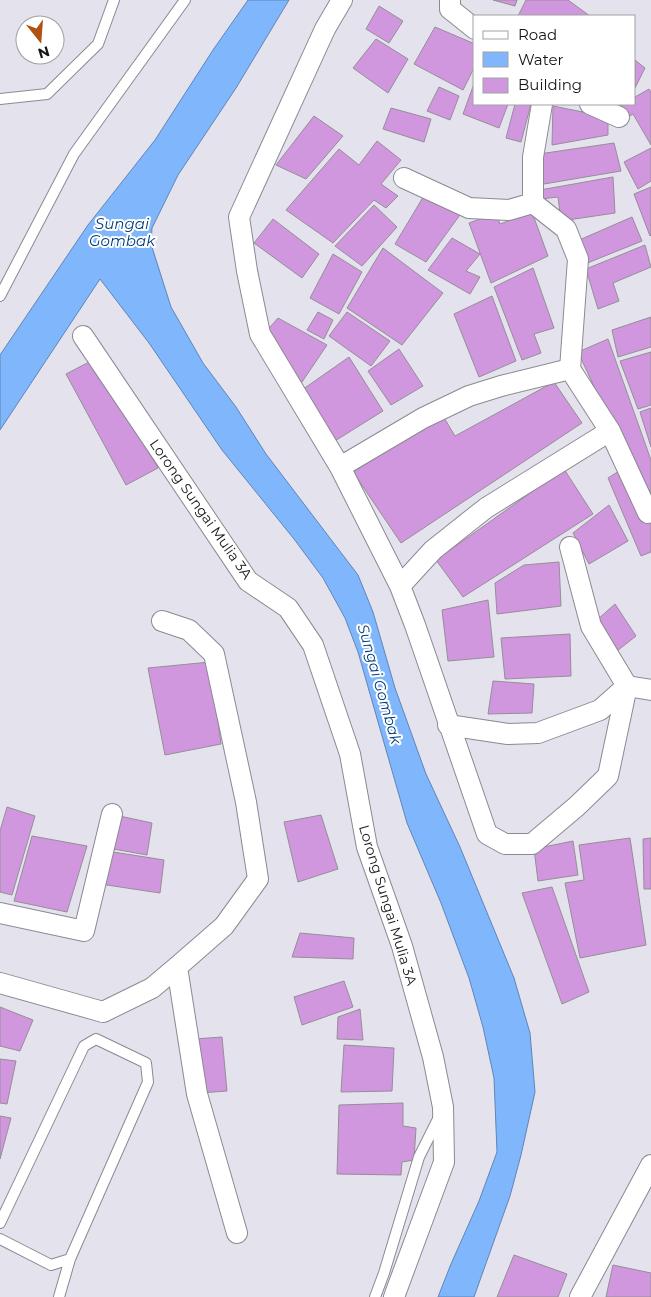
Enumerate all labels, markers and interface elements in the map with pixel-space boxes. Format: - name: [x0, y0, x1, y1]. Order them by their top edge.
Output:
- north arrow: [15, 15, 65, 65]
- legend: [473, 15, 636, 105]
- text: Road: [518, 25, 557, 44]
- text: N: [36, 42, 52, 63]
- text: Water: [518, 50, 564, 69]
- text: Building: [518, 75, 582, 94]
- water label: Sungai Gombak: [89, 214, 156, 250]
- street label: Lorong Sungai Mulia 3A: [146, 436, 257, 583]
- water label: Sungai Gombak: [354, 622, 407, 747]
- street label: Lorong Sungai Mulia 3A: [355, 823, 421, 988]

